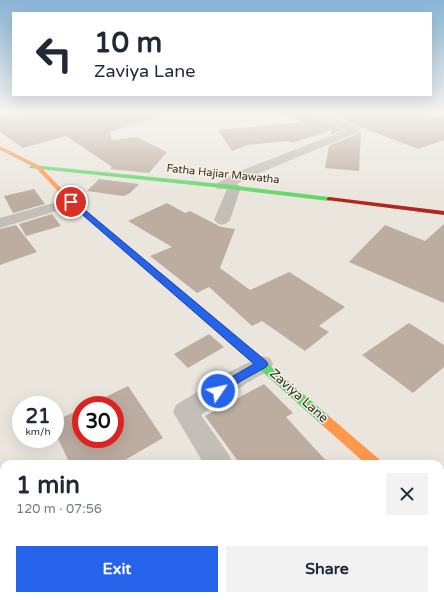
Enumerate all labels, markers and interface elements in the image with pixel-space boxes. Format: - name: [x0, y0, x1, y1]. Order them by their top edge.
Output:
- text: 10 m: [94, 26, 162, 60]
- icon: left: [28, 28, 80, 80]
- text: Zaviya Lane: [94, 60, 195, 82]
- street label: Fatha Hajiar Mawatha: [166, 162, 280, 186]
- pin: [54, 185, 88, 219]
- icon: arrive: [60, 191, 82, 213]
- street label: Zaviya Lane: [266, 366, 332, 426]
- position arrow: [197, 370, 239, 412]
- speed limit sign: 30: [72, 396, 124, 448]
- text: 21: [25, 405, 51, 429]
- text: km/h: [25, 426, 51, 438]
- text: 1 min: [16, 471, 80, 500]
- button: close: [386, 473, 428, 515]
- text: 120 m · 07:56: [16, 501, 102, 517]
- button: Exit: [16, 546, 218, 592]
- button: Share: [226, 546, 428, 592]

